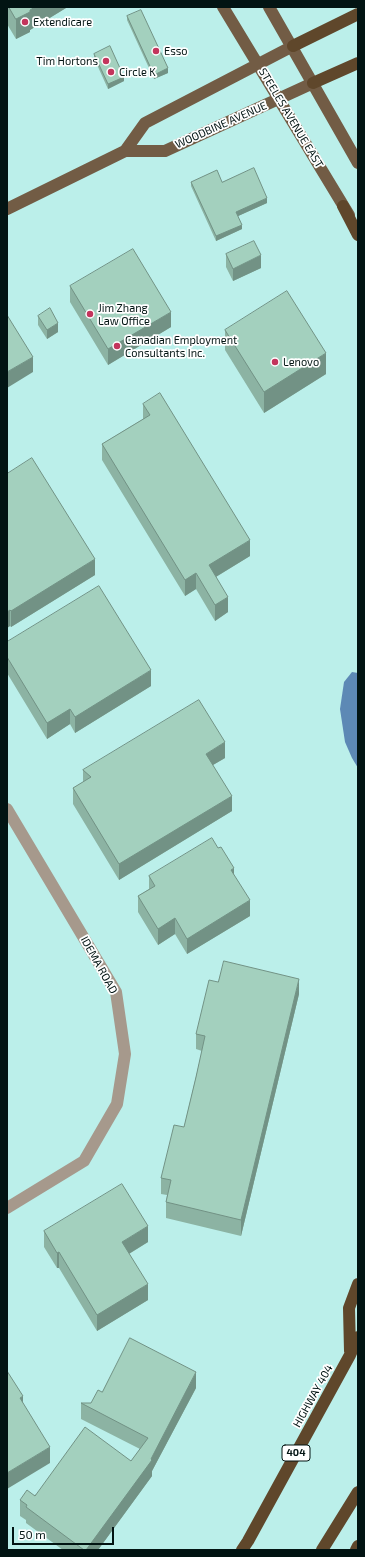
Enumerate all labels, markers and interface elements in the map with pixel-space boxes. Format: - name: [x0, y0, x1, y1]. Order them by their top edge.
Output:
- place label: Extendicare: [33, 15, 92, 29]
- marker: Extendicare: [20, 17, 30, 27]
- place label: Esso: [164, 44, 188, 58]
- marker: Esso: [151, 46, 161, 56]
- place label: Tim Hortons: [36, 54, 98, 68]
- marker: Tim Hortons: [101, 56, 111, 66]
- place label: Circle K: [119, 65, 156, 79]
- street label: STEELES AVENUE EAST: [256, 66, 326, 170]
- marker: Circle K: [106, 67, 116, 77]
- street label: WOODBINE AVENUE: [173, 99, 269, 151]
- place label: Jim Zhang Law Office: [98, 301, 150, 327]
- marker: Jim Zhang Law Office: [85, 309, 95, 319]
- place label: Canadian Employment Consultants Inc.: [125, 333, 237, 359]
- marker: Canadian Employment Consultants Inc.: [112, 341, 122, 351]
- place label: Lenovo: [283, 355, 319, 369]
- marker: Lenovo: [270, 357, 280, 367]
- street label: IDEMA ROAD: [78, 934, 120, 996]
- street label: HIGHWAY 404: [290, 1362, 336, 1430]
- road number: 404: [282, 1445, 310, 1461]
- scale bar: [14, 1519, 116, 1545]
- text: 50 m: [19, 1527, 46, 1541]

